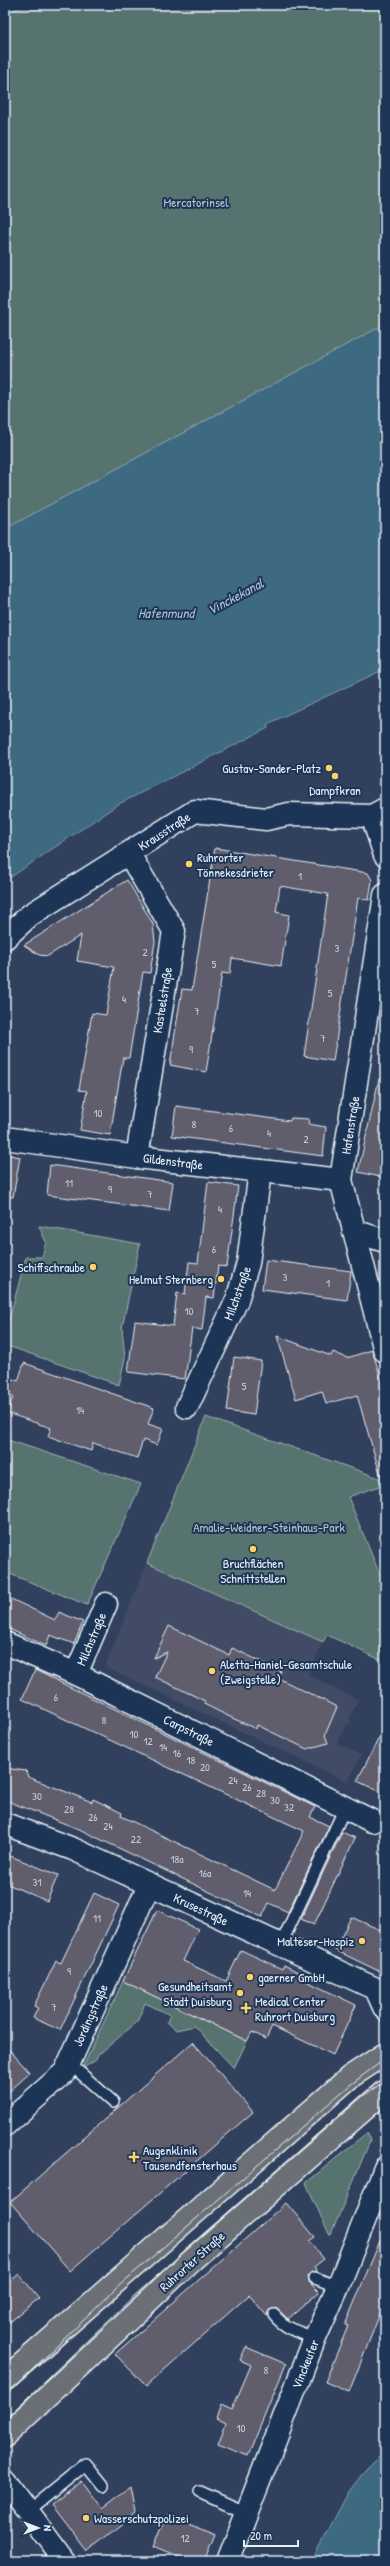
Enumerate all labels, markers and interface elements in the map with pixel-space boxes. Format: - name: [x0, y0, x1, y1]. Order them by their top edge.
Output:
- park label: Mercatorinsel: [163, 193, 229, 211]
- water label: Vinckekanal: [204, 573, 268, 619]
- water label: Hafenmund: [138, 603, 196, 622]
- place label: Gustav-Sander-Platz: [222, 759, 321, 777]
- marker: Gustav-Sander-Platz: [324, 763, 334, 773]
- marker: Dampfkran: [330, 771, 340, 781]
- place label: Dampfkran: [309, 781, 361, 799]
- street label: Krausstraße: [134, 807, 194, 855]
- place label: Ruhrorter Tönnekesdrieter: [197, 848, 274, 881]
- marker: Ruhrorter Tönnekesdrieter: [184, 859, 194, 869]
- house number: 1: [298, 869, 302, 883]
- house number: 3: [335, 941, 340, 955]
- house number: 2: [142, 945, 148, 959]
- house number: 5: [212, 957, 217, 971]
- street label: Kasteelstraße: [148, 966, 176, 1034]
- house number: 5: [328, 986, 333, 1000]
- house number: 4: [122, 992, 126, 1006]
- house number: 7: [194, 1004, 200, 1018]
- house number: 7: [320, 1031, 326, 1045]
- house number: 9: [189, 1042, 193, 1056]
- street label: Hafenstraße: [337, 1095, 363, 1155]
- house number: 10: [94, 1106, 103, 1120]
- house number: 8: [192, 1117, 197, 1131]
- house number: 6: [229, 1121, 234, 1135]
- house number: 4: [267, 1126, 271, 1140]
- house number: 2: [303, 1132, 309, 1146]
- street label: Gildenstraße: [142, 1148, 204, 1174]
- house number: 11: [65, 1176, 73, 1190]
- house number: 9: [108, 1182, 112, 1196]
- house number: 7: [147, 1187, 153, 1201]
- house number: 4: [218, 1202, 222, 1216]
- house number: 6: [212, 1242, 217, 1256]
- place label: Schiffschraube: [17, 1258, 85, 1276]
- marker: Schiffschraube: [88, 1262, 98, 1272]
- street label: Milchstraße: [219, 1263, 255, 1323]
- place label: Helmut Sternberg: [129, 1270, 213, 1288]
- house number: 3: [283, 1270, 288, 1284]
- marker: Helmut Sternberg: [216, 1274, 226, 1284]
- house number: 1: [326, 1276, 330, 1290]
- house number: 10: [185, 1304, 194, 1318]
- house number: 5: [242, 1379, 247, 1393]
- house number: 14: [76, 1403, 84, 1417]
- park label: Amalie-Weidner-Steinhaus-Park: [193, 1518, 345, 1536]
- marker: Bruchflächen Schnittstellen: [248, 1544, 258, 1554]
- place label: Bruchflächen Schnittstellen: [220, 1554, 286, 1587]
- street label: Milchstraße: [72, 1610, 110, 1668]
- place label: Aletta-Haniel-Gesamtschule (Zweigstelle): [220, 1655, 352, 1688]
- marker: Aletta-Haniel-Gesamtschule (Zweigstelle): [207, 1666, 217, 1676]
- house number: 6: [54, 1690, 59, 1704]
- street label: Carpstraße: [161, 1710, 217, 1750]
- house number: 8: [102, 1713, 107, 1727]
- house number: 10: [130, 1727, 139, 1741]
- house number: 12: [143, 1734, 153, 1748]
- house number: 14: [159, 1740, 167, 1754]
- house number: 16: [173, 1746, 182, 1760]
- house number: 18: [187, 1753, 196, 1767]
- house number: 20: [200, 1760, 210, 1774]
- house number: 24: [228, 1773, 238, 1787]
- house number: 26: [242, 1780, 252, 1794]
- house number: 28: [256, 1786, 266, 1800]
- house number: 30: [32, 1789, 42, 1803]
- house number: 30: [270, 1793, 280, 1807]
- house number: 32: [284, 1800, 294, 1814]
- house number: 28: [64, 1802, 74, 1816]
- house number: 26: [88, 1810, 98, 1824]
- house number: 24: [103, 1819, 113, 1833]
- house number: 22: [131, 1832, 141, 1846]
- house number: 18a: [170, 1852, 184, 1866]
- house number: 16a: [199, 1866, 212, 1880]
- house number: 31: [33, 1875, 41, 1889]
- house number: 14: [243, 1886, 251, 1900]
- street label: Krusestraße: [171, 1888, 231, 1930]
- house number: 11: [93, 1911, 101, 1925]
- place label: Malteser-Hospiz: [277, 1932, 354, 1950]
- marker: Malteser-Hospiz: [357, 1936, 367, 1946]
- house number: 9: [67, 1964, 71, 1978]
- place label: gaerner GmbH: [258, 1968, 325, 1986]
- marker: gaerner GmbH: [245, 1972, 255, 1982]
- place label: Gesundheitsamt Stadt Duisburg: [158, 1977, 233, 2010]
- street label: Jordingstraße: [68, 1981, 112, 2049]
- marker: Gesundheitsamt Stadt Duisburg: [235, 1988, 245, 1998]
- place label: Medical Center Ruhrort Duisburg: [255, 1992, 335, 2025]
- house number: 7: [51, 2000, 57, 2014]
- marker: Medical Center Ruhrort Duisburg: [240, 2002, 252, 2014]
- place label: Augenklinik Tausendfensterhaus: [143, 2141, 237, 2174]
- marker: Augenklinik Tausendfensterhaus: [128, 2151, 140, 2163]
- street label: Ruhrorter Straße: [155, 2227, 229, 2295]
- street label: Vinckeufer: [287, 2337, 323, 2391]
- house number: 8: [264, 2363, 269, 2377]
- house number: 10: [237, 2421, 246, 2435]
- north arrow: [18, 2508, 58, 2548]
- place label: Wasserschutzpolizei: [94, 2509, 189, 2527]
- marker: Wasserschutzpolizei: [81, 2513, 91, 2523]
- scale bar: [244, 2522, 298, 2548]
- text: N: [41, 2525, 55, 2531]
- text: 20 m: [250, 2527, 272, 2544]
- house number: 12: [180, 2531, 190, 2545]

